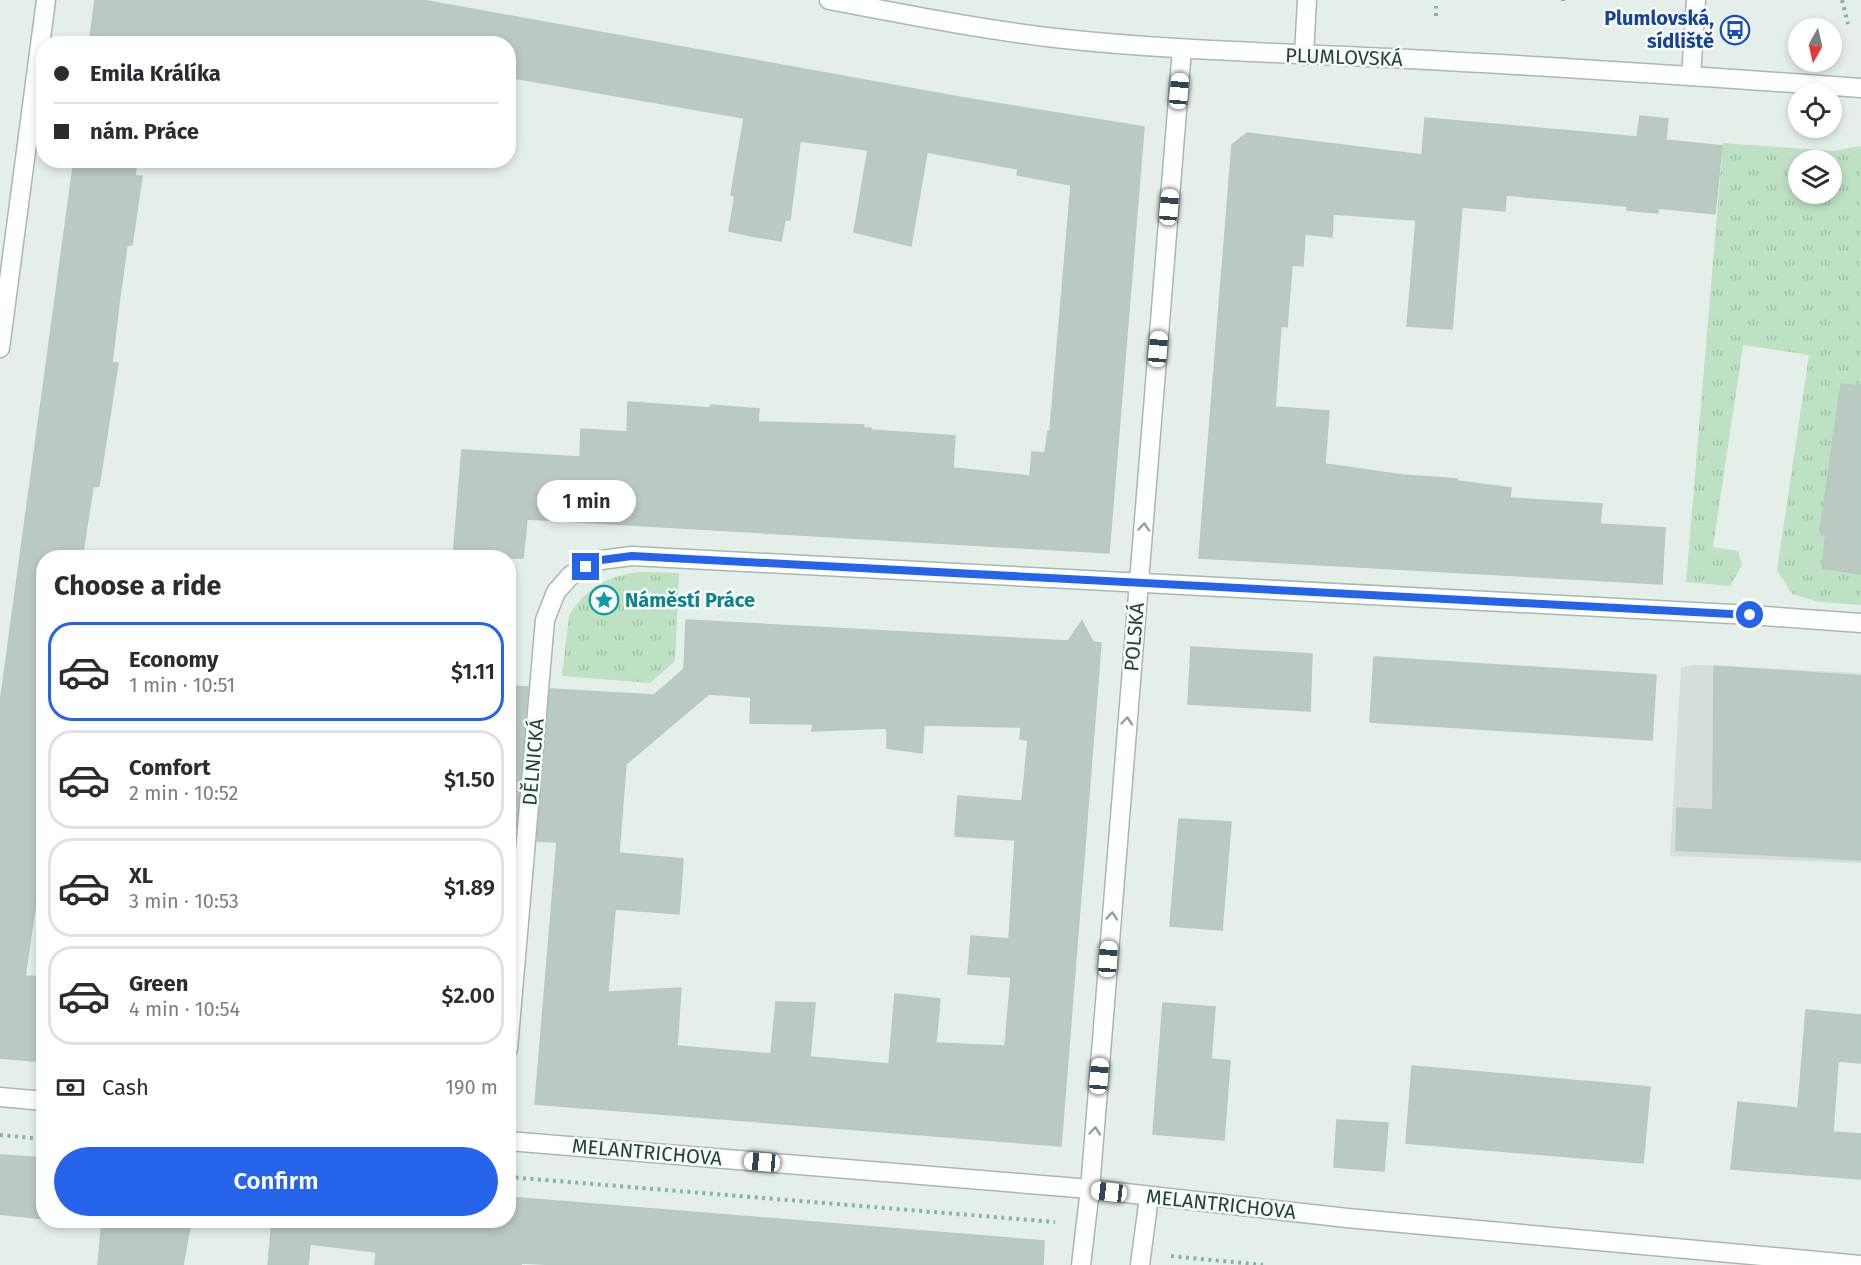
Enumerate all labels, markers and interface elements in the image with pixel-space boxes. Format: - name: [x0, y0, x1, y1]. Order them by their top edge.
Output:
- place label: Plumlovská, sídliště: [1604, 6, 1714, 53]
- bus stop icon: Plumlovská, sídliště: [1719, 14, 1751, 46]
- north arrow: [1788, 18, 1842, 72]
- map controls: [1788, 18, 1842, 204]
- street label: PLUMLOVSKÁ: [1285, 43, 1404, 71]
- text: Emila Králíka: [90, 60, 221, 87]
- car: [1168, 72, 1190, 110]
- button: locate: [1788, 84, 1842, 138]
- text: nám. Práce: [90, 118, 199, 145]
- button: layers: [1788, 150, 1842, 204]
- car: [1158, 188, 1180, 226]
- car: [1147, 330, 1169, 368]
- callout: 1 min: [536, 480, 636, 522]
- text: 1 min: [562, 489, 611, 513]
- one-way arrow: [1137, 522, 1150, 531]
- route end: [572, 553, 599, 580]
- text: Choose a ride: [54, 570, 221, 602]
- place icon: Náměstí Práce: [588, 584, 620, 616]
- place label: Náměstí Práce: [625, 588, 755, 612]
- street label: POLSKÁ: [1119, 601, 1149, 673]
- route start: [1736, 601, 1763, 628]
- icon: car: [57, 645, 111, 699]
- text: Economy: [129, 646, 218, 673]
- text: $1.11: [451, 658, 495, 685]
- text: 1 min · 10:51: [129, 673, 235, 697]
- street label: DĚLNICKÁ: [517, 717, 549, 807]
- one-way arrow: [1120, 717, 1133, 726]
- icon: car: [57, 753, 111, 807]
- text: Comfort: [129, 754, 210, 781]
- text: $1.50: [444, 766, 495, 793]
- text: 2 min · 10:52: [129, 781, 238, 805]
- icon: car: [57, 861, 111, 915]
- text: XL: [129, 862, 153, 889]
- text: $1.89: [444, 874, 495, 901]
- text: 3 min · 10:53: [129, 889, 239, 913]
- one-way arrow: [1105, 911, 1118, 920]
- car: [1098, 940, 1118, 978]
- icon: car: [57, 969, 111, 1023]
- text: Green: [129, 970, 188, 997]
- text: $2.00: [441, 982, 495, 1009]
- text: 4 min · 10:54: [129, 997, 240, 1021]
- car: [1088, 1057, 1110, 1095]
- icon: cash: [54, 1071, 87, 1104]
- text: Cash: [102, 1074, 149, 1101]
- text: 190 m: [445, 1075, 498, 1099]
- one-way arrow: [1088, 1126, 1101, 1135]
- street label: MELANTRICHOVA: [571, 1133, 724, 1171]
- button: Confirm: [54, 1147, 498, 1216]
- car: [743, 1151, 781, 1173]
- car: [1090, 1181, 1128, 1203]
- street label: MELANTRICHOVA: [1145, 1184, 1298, 1224]

